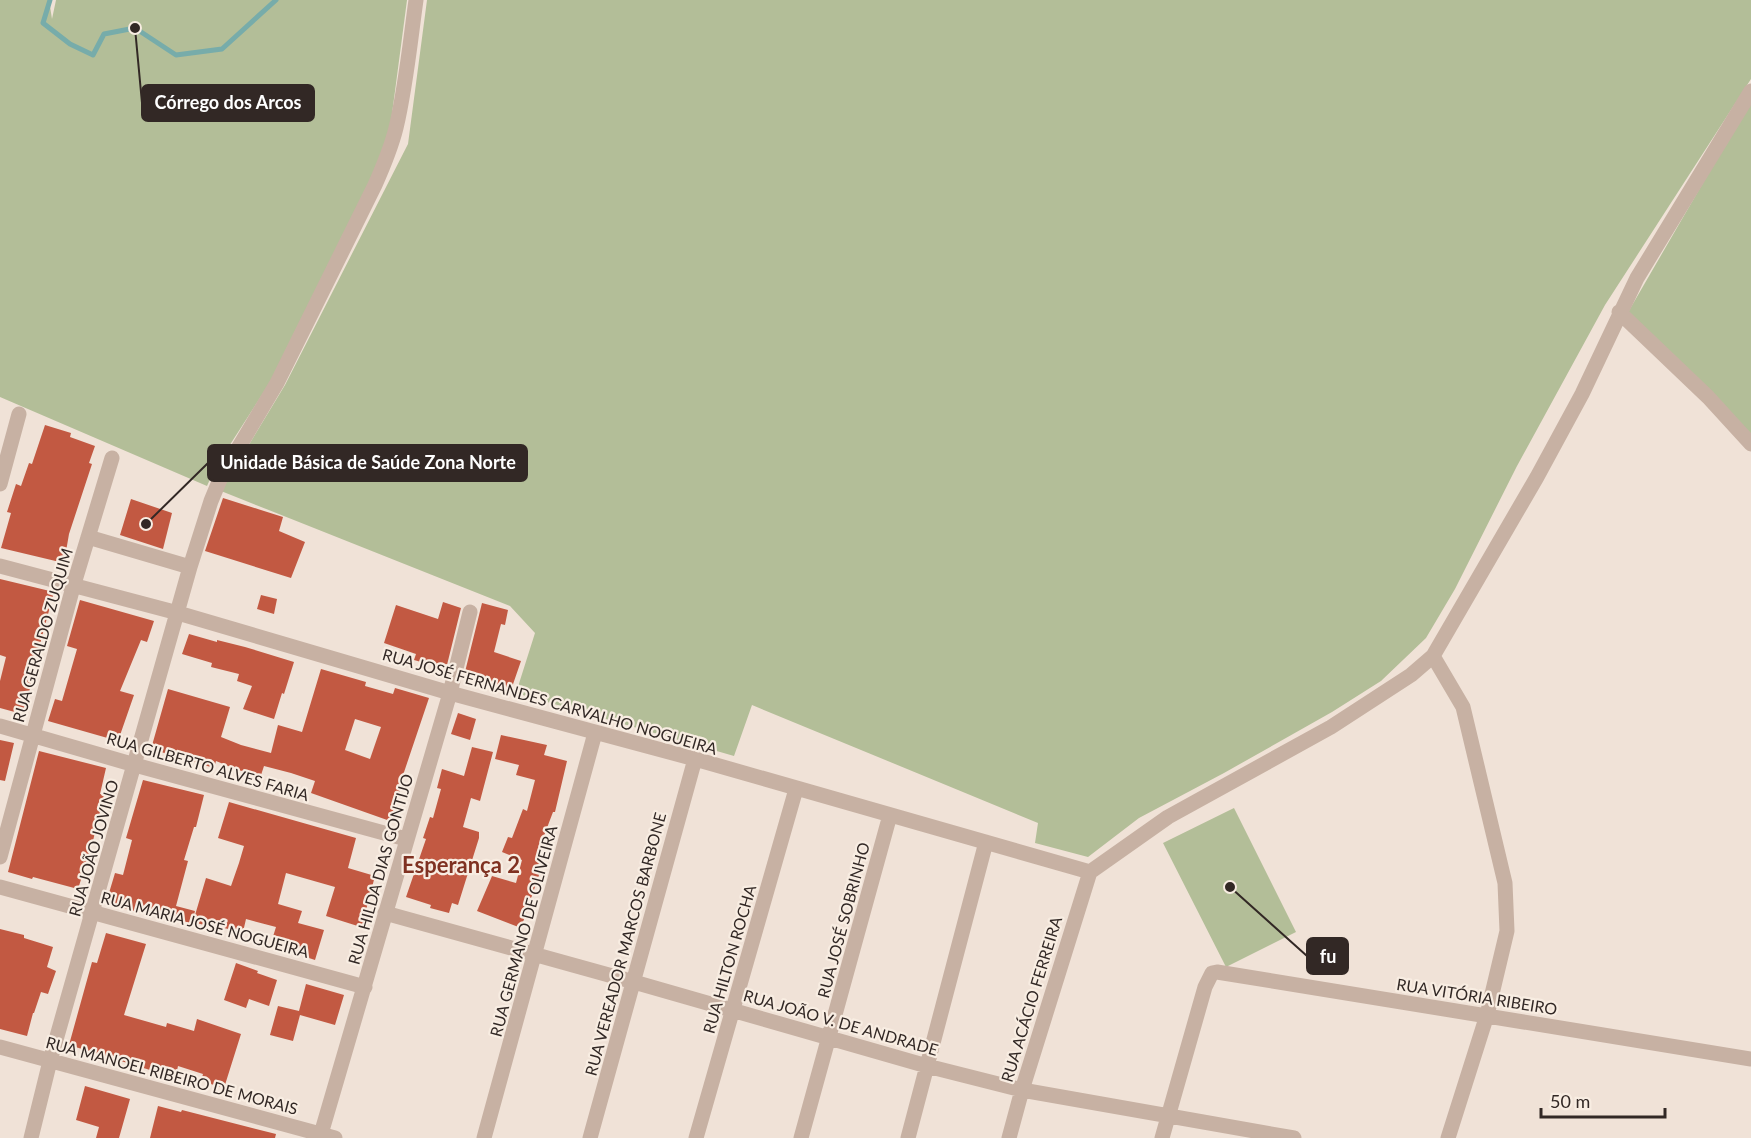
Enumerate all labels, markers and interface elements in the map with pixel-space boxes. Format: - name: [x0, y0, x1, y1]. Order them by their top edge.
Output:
- callout: Córrego dos Arcos: [142, 85, 314, 121]
- text: Córrego dos Arcos: [155, 91, 302, 113]
- callout: Unidade Básica de Saúde Zona Norte: [208, 445, 527, 481]
- text: Unidade Básica de Saúde Zona Norte: [220, 451, 516, 473]
- street label: RUA GERALDO ZUQUIM: [8, 546, 76, 724]
- street label: RUA JOSÉ FERNANDES CARVALHO NOGUEIRA: [381, 644, 720, 758]
- street label: RUA GILBERTO ALVES FARIA: [105, 728, 311, 804]
- street label: RUA HILDA DIAS GONTIJO: [344, 771, 416, 967]
- street label: RUA JOÃO JOVINO: [64, 777, 122, 918]
- street label: RUA VEREADOR MARCOS BARBONE: [581, 810, 669, 1078]
- street label: RUA GERMANO DE OLIVEIRA: [486, 823, 560, 1039]
- street label: RUA JOSÉ SOBRINHO: [813, 840, 873, 1000]
- district label: Esperança 2: [402, 851, 520, 878]
- street label: RUA HILTON ROCHA: [699, 882, 759, 1036]
- street label: RUA MARIA JOSÉ NOGUEIRA: [99, 887, 311, 961]
- street label: RUA ACÁCIO FERREIRA: [997, 914, 1065, 1084]
- callout: fu: [1307, 938, 1348, 974]
- text: fu: [1320, 945, 1336, 967]
- street label: RUA VITÓRIA RIBEIRO: [1395, 974, 1559, 1018]
- street label: RUA JOÃO V. DE ANDRADE: [742, 985, 940, 1059]
- street label: RUA MANOEL RIBEIRO DE MORAIS: [44, 1032, 300, 1118]
- scale bar: [1541, 1081, 1666, 1119]
- text: 50 m: [1550, 1090, 1590, 1112]

